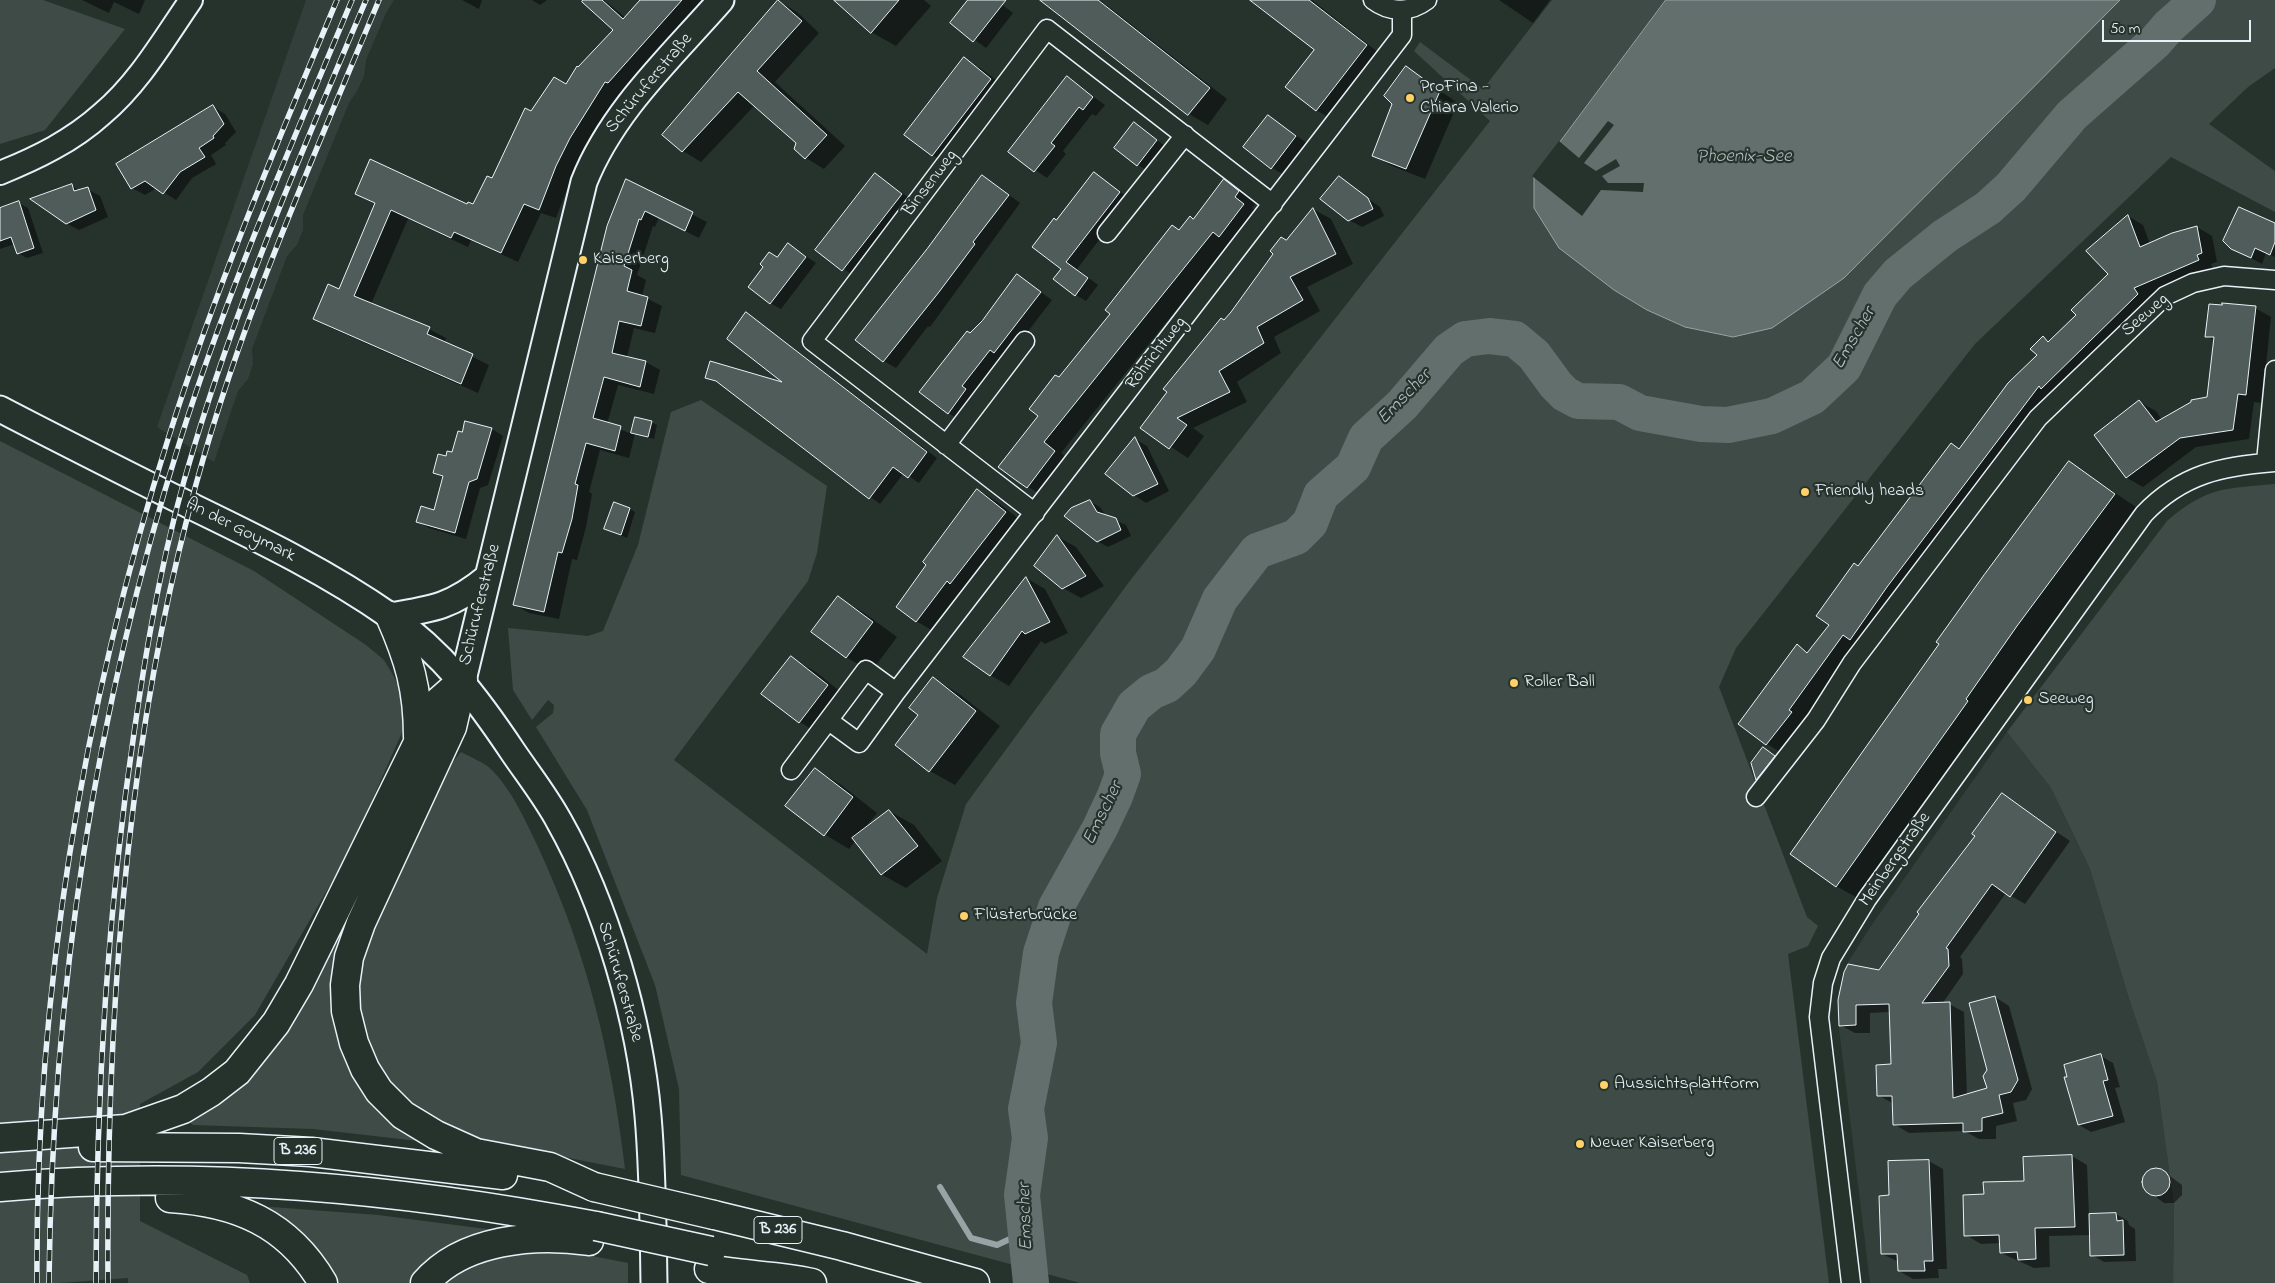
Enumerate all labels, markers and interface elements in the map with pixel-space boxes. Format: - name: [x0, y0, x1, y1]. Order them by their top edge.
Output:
- scale bar: [2105, 10, 2254, 42]
- text: 50 m: [2110, 18, 2140, 40]
- street label: Schüruferstraße: [602, 30, 698, 138]
- place label: ProFina - Chiara Valerio: [1420, 77, 1519, 120]
- marker: ProFina - Chiara Valerio: [1404, 92, 1416, 104]
- street label: Binsenweg: [899, 146, 963, 222]
- water label: Phoenix-See: [1697, 147, 1791, 169]
- place label: Kaiserberg: [593, 249, 669, 271]
- marker: Kaiserberg: [577, 254, 589, 266]
- street label: Seeweg: [2118, 290, 2174, 342]
- water label: Emscher: [1828, 304, 1882, 374]
- street label: Röhrichtweg: [1122, 313, 1192, 395]
- water label: Emscher: [1373, 366, 1437, 430]
- place label: Friendly heads: [1815, 481, 1924, 503]
- marker: Friendly heads: [1799, 486, 1811, 498]
- street label: An der Goymark: [181, 494, 299, 568]
- street label: Schüruferstraße: [456, 542, 506, 668]
- place label: Roller Ball: [1524, 672, 1595, 694]
- marker: Roller Ball: [1508, 677, 1520, 689]
- place label: Seeweg: [2038, 689, 2094, 711]
- marker: Seeweg: [2022, 694, 2034, 706]
- water label: Emscher: [1079, 779, 1129, 849]
- street label: Meinbergstraße: [1856, 809, 1936, 911]
- place label: Flüsterbrücke: [974, 905, 1077, 927]
- marker: Flüsterbrücke: [958, 910, 970, 922]
- street label: Schüruferstraße: [592, 919, 646, 1045]
- place label: Aussichtsplattform: [1614, 1074, 1759, 1096]
- marker: Aussichtsplattform: [1598, 1079, 1610, 1091]
- place label: Neuer Kaiserberg: [1590, 1133, 1714, 1155]
- road number: B 236: [274, 1138, 322, 1164]
- marker: Neuer Kaiserberg: [1574, 1138, 1586, 1150]
- water label: Emscher: [1014, 1183, 1040, 1251]
- road number: B 236: [754, 1216, 802, 1244]

